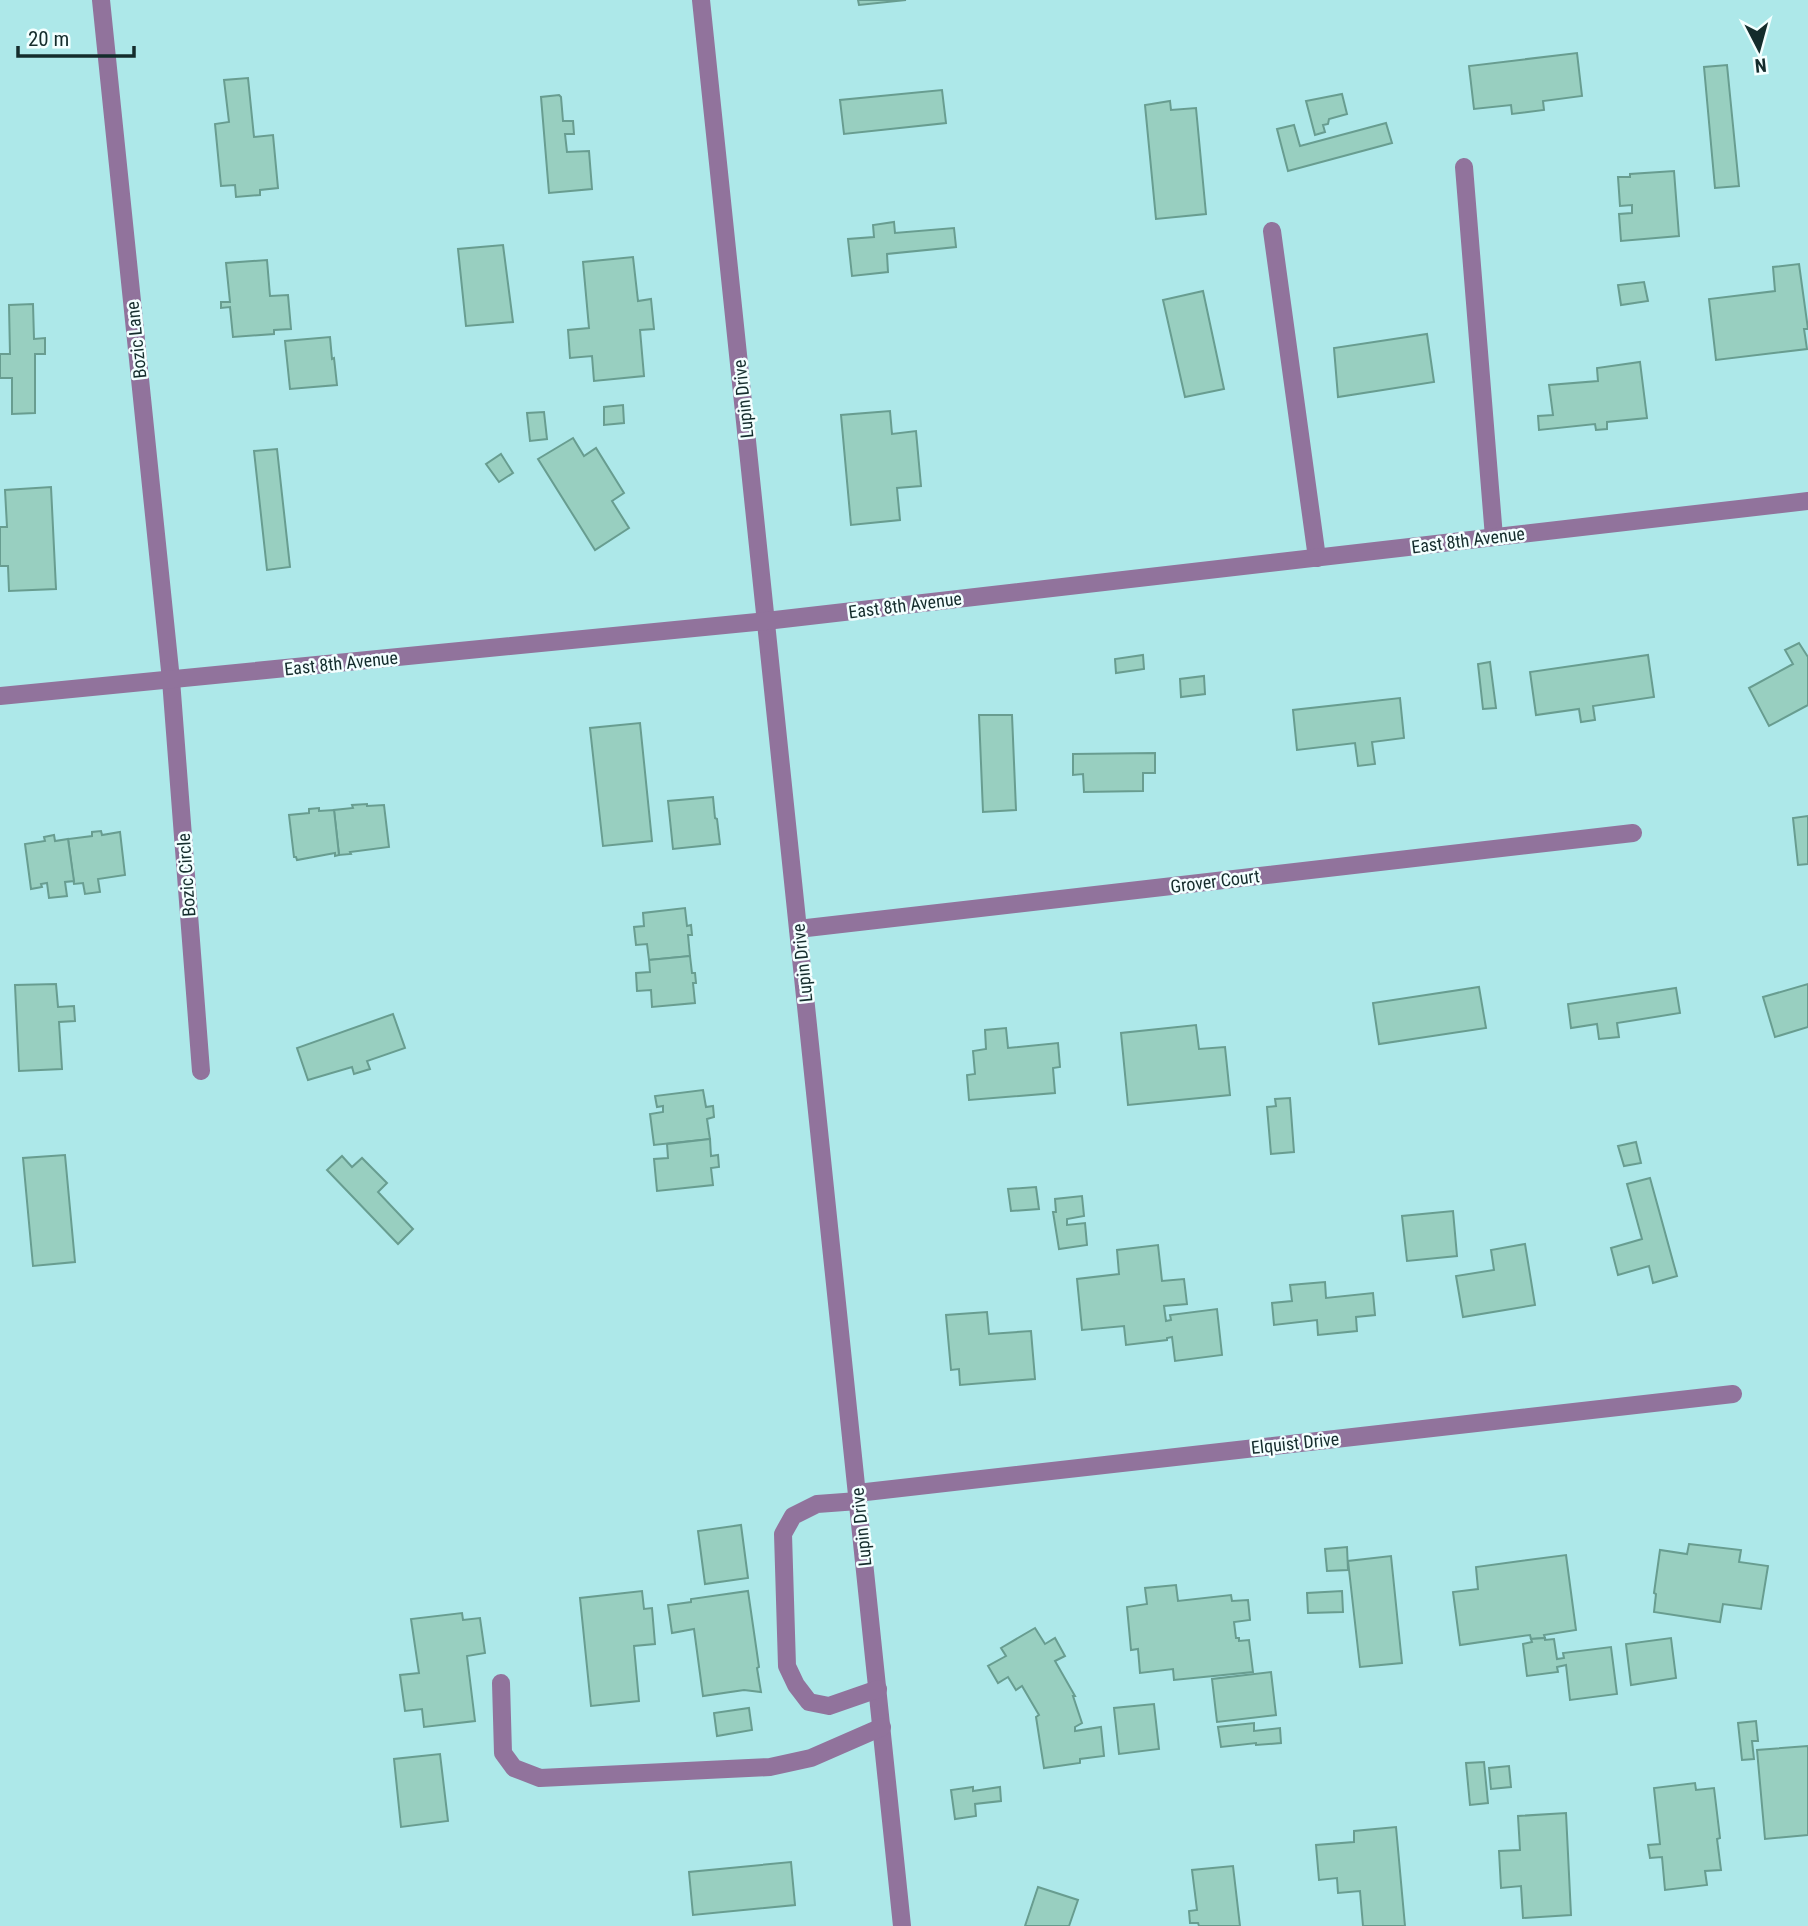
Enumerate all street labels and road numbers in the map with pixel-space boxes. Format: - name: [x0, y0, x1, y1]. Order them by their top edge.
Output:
- street label: Bozic Lane: [122, 300, 150, 380]
- street label: Lupin Drive: [728, 359, 758, 439]
- street label: East 8th Avenue: [1410, 523, 1526, 557]
- street label: East 8th Avenue: [847, 588, 963, 622]
- street label: East 8th Avenue: [283, 647, 399, 679]
- street label: Bozic Circle: [173, 833, 199, 917]
- street label: Grover Court: [1169, 865, 1261, 897]
- street label: Lupin Drive: [787, 923, 817, 1003]
- street label: Elquist Drive: [1250, 1428, 1340, 1458]
- street label: Lupin Drive: [846, 1487, 876, 1567]

